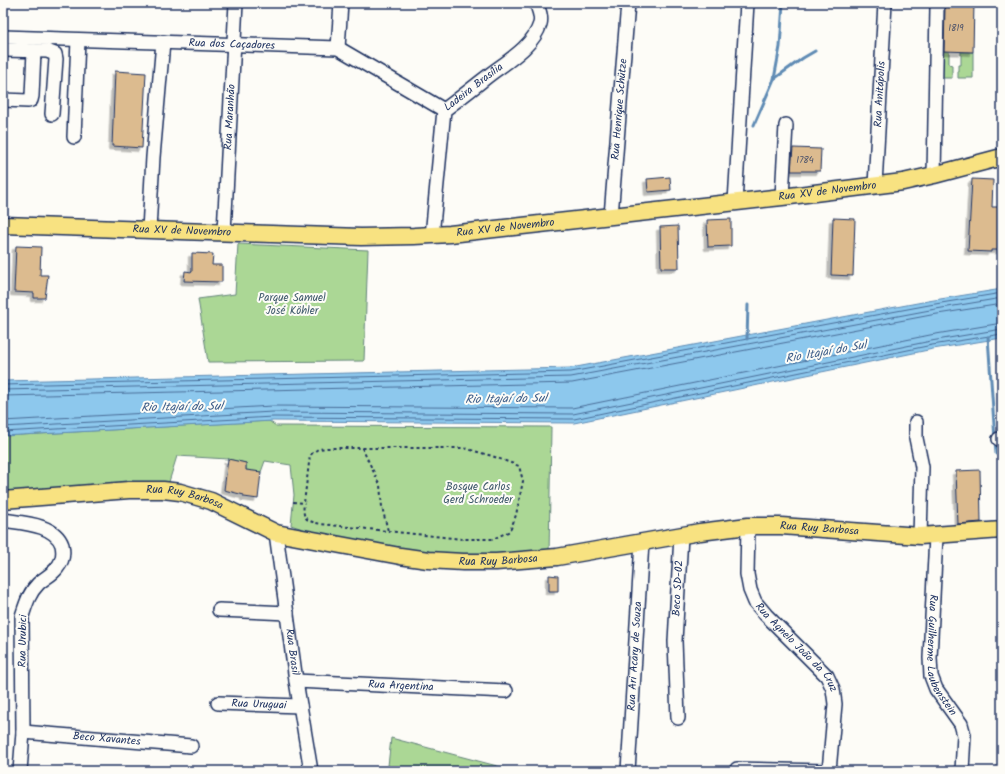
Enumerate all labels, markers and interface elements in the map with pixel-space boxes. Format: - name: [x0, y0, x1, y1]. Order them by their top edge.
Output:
- house number: 1819: [948, 21, 964, 36]
- street label: Rua dos Caçadores: [188, 34, 276, 55]
- street label: Ladeira Brasília: [440, 58, 507, 116]
- street label: Rua Henrique Schütze: [606, 58, 633, 161]
- street label: Rua Anitápolis: [869, 60, 891, 128]
- street label: Rua Maranhão: [219, 84, 241, 151]
- house number: 1784: [796, 153, 814, 168]
- street label: Rua XV de Novembro: [777, 176, 877, 206]
- street label: Rua XV de Novembro: [455, 213, 555, 242]
- street label: Rua XV de Novembro: [132, 220, 231, 242]
- park label: Parque Samuel José Köhler: [258, 289, 326, 320]
- water label: Rio Itajaí do Sul: [784, 335, 870, 368]
- water label: Rio Itajaí do Sul: [465, 389, 549, 409]
- water label: Rio Itajaí do Sul: [141, 397, 225, 417]
- park label: Bosque Carlos Gerd Schroeder: [443, 478, 514, 509]
- street label: Rua Ruy Barbosa: [146, 481, 226, 515]
- street label: Rua Ruy Barbosa: [779, 517, 860, 541]
- street label: Rua Ruy Barbosa: [458, 550, 538, 571]
- street label: Beco SD-02: [667, 560, 689, 617]
- street label: Rua Guilherme Laubenstein: [921, 594, 962, 720]
- street label: Rua Agnelo João da Cruz: [750, 599, 842, 695]
- street label: Rua Ari Acary de Souza: [623, 601, 647, 712]
- street label: Rua Urubici: [14, 614, 32, 668]
- street label: Rua Brasil: [280, 627, 304, 677]
- street label: Rua Argentina: [368, 675, 434, 697]
- street label: Rua Uruguai: [231, 694, 287, 715]
- street label: Beco Xavantes: [72, 727, 142, 751]

